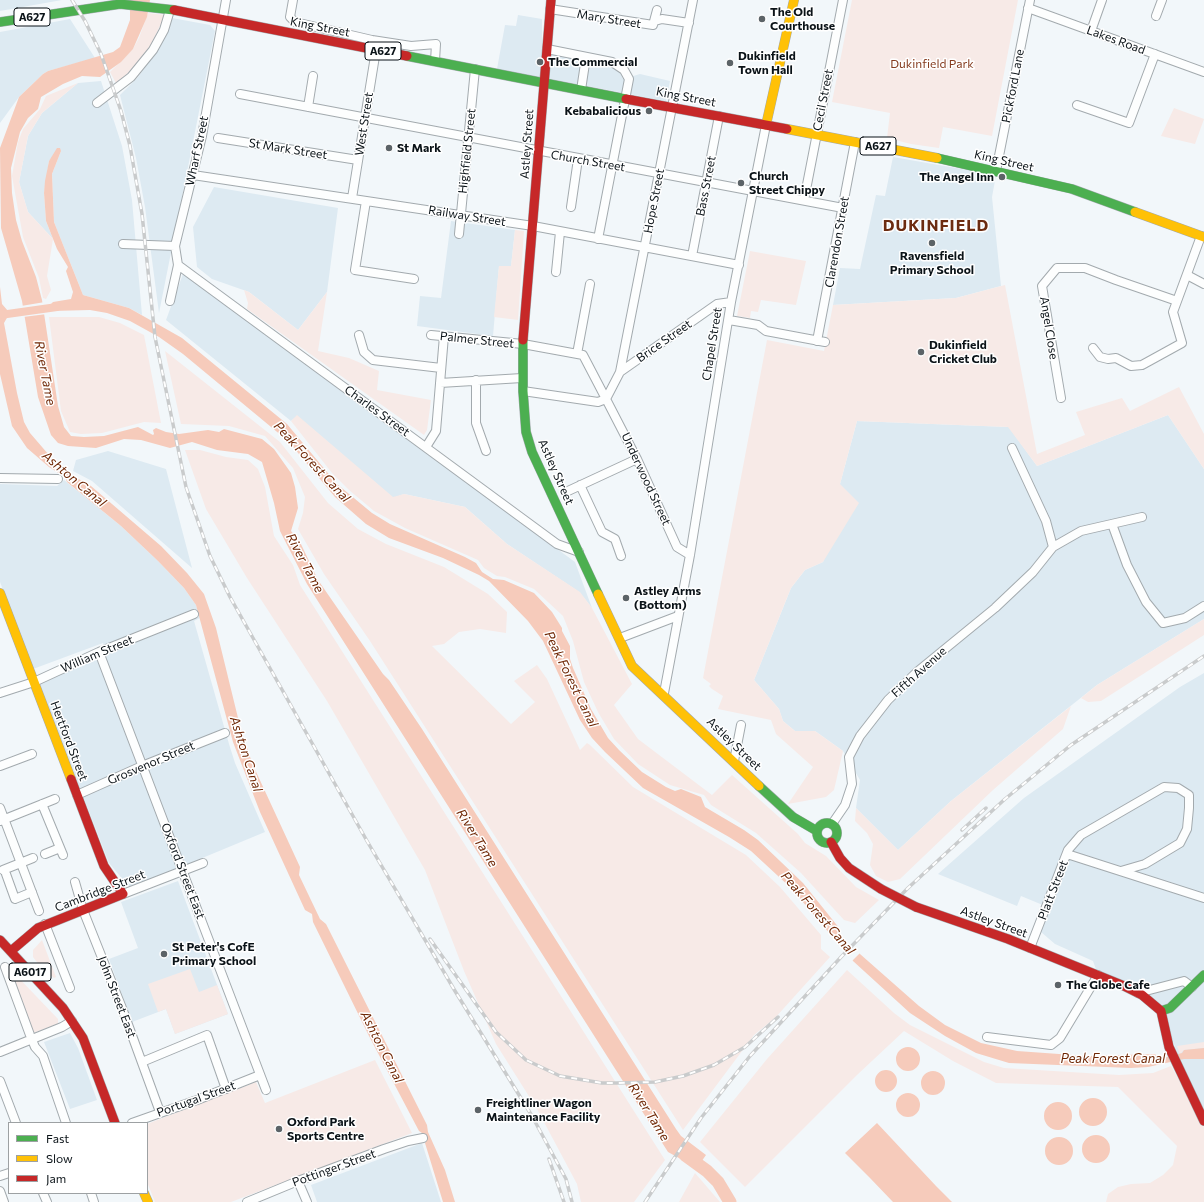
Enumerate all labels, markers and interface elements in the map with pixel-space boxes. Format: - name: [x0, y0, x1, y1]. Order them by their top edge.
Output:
- place label: The Old Courthouse: [770, 5, 835, 33]
- street label: Mary Street: [576, 7, 642, 31]
- road number: A627: [14, 8, 50, 26]
- street label: King Street: [289, 14, 351, 40]
- marker: The Old Courthouse: [757, 14, 767, 24]
- street label: Lakes Road: [1085, 23, 1147, 57]
- road number: A627: [365, 42, 401, 60]
- street label: Pickford Lane: [999, 48, 1027, 124]
- place label: Dukinfield Town Hall: [738, 49, 796, 77]
- place label: The Commercial: [548, 55, 637, 69]
- marker: The Commercial: [535, 57, 545, 67]
- park label: Dukinfield Park: [890, 57, 974, 71]
- marker: Dukinfield Town Hall: [725, 58, 735, 68]
- street label: Cecil Street: [810, 68, 836, 132]
- street label: King Street: [655, 84, 717, 110]
- street label: West Street: [352, 91, 376, 157]
- place label: Kebabalicious: [565, 104, 641, 118]
- marker: Kebabalicious: [644, 106, 654, 116]
- street label: Highfield Street: [455, 108, 479, 194]
- street label: Astley Street: [517, 108, 537, 180]
- street label: Wharf Street: [183, 115, 211, 187]
- street label: St Mark Street: [248, 136, 328, 162]
- road number: A627: [860, 137, 896, 155]
- place label: St Mark: [397, 141, 441, 155]
- marker: St Mark: [384, 143, 394, 153]
- street label: Church Street: [550, 147, 626, 175]
- street label: King Street: [973, 147, 1035, 175]
- street label: Bass Street: [693, 155, 719, 217]
- street label: Hope Street: [641, 167, 667, 235]
- place label: Church Street Chippy: [749, 169, 825, 197]
- place label: The Angel Inn: [919, 170, 994, 184]
- marker: The Angel Inn: [997, 172, 1007, 182]
- marker: Church Street Chippy: [736, 178, 746, 188]
- street label: Clarendon Street: [822, 195, 852, 289]
- street label: Railway Street: [427, 203, 507, 229]
- district label: DUKINFIELD: [883, 216, 989, 236]
- marker: Ravensfield Primary School: [927, 238, 937, 248]
- place label: Ravensfield Primary School: [890, 249, 974, 277]
- street label: Angel Close: [1037, 296, 1061, 360]
- street label: Chapel Street: [699, 306, 725, 382]
- street label: Brice Street: [634, 317, 694, 365]
- street label: Palmer Street: [439, 329, 515, 351]
- place label: Dukinfield Cricket Club: [929, 338, 997, 366]
- water label: River Tame: [31, 339, 59, 407]
- marker: Dukinfield Cricket Club: [916, 347, 926, 357]
- street label: Charles Street: [342, 382, 412, 440]
- water label: Peak Forest Canal: [271, 418, 353, 506]
- street label: Underwood Street: [618, 430, 674, 528]
- street label: Astley Street: [535, 437, 577, 507]
- water label: Ashton Canal: [39, 448, 109, 510]
- water label: River Tame: [283, 530, 327, 596]
- place label: Astley Arms (Bottom): [634, 584, 701, 612]
- marker: Astley Arms (Bottom): [621, 593, 631, 603]
- water label: Peak Forest Canal: [541, 628, 601, 730]
- street label: William Street: [59, 632, 135, 676]
- street label: Fifth Avenue: [889, 644, 949, 700]
- street label: Hertford Street: [47, 699, 91, 783]
- water label: Ashton Canal: [226, 714, 266, 794]
- street label: Astley Street: [704, 714, 764, 774]
- street label: Grosvenor Street: [105, 738, 197, 788]
- water label: River Tame: [453, 806, 501, 870]
- street label: Oxford Street East: [158, 821, 208, 921]
- street label: Platt Street: [1035, 858, 1071, 922]
- street label: Cambridge Street: [53, 867, 147, 915]
- water label: Peak Forest Canal: [778, 868, 858, 958]
- street label: Astley Street: [959, 903, 1029, 941]
- place label: St Peter's CofE Primary School: [172, 940, 256, 968]
- marker: St Peter's CofE Primary School: [159, 949, 169, 959]
- street label: John Street East: [95, 954, 139, 1040]
- road number: A6017: [9, 963, 51, 981]
- place label: The Globe Cafe: [1066, 978, 1150, 992]
- marker: The Globe Cafe: [1053, 980, 1063, 990]
- water label: Ashton Canal: [357, 1008, 407, 1086]
- water label: Peak Forest Canal: [1061, 1051, 1165, 1067]
- street label: Portugal Street: [155, 1078, 237, 1120]
- water label: River Tame: [625, 1080, 673, 1144]
- place label: Freightliner Wagon Maintenance Facility: [486, 1096, 600, 1124]
- marker: Freightliner Wagon Maintenance Facility: [473, 1105, 483, 1115]
- place label: Oxford Park Sports Centre: [287, 1115, 364, 1143]
- legend: [8, 1122, 148, 1194]
- marker: Oxford Park Sports Centre: [274, 1124, 284, 1134]
- text: Fast: [46, 1131, 69, 1145]
- street label: Pottinger Street: [290, 1146, 378, 1190]
- text: Slow: [46, 1151, 73, 1165]
- text: Jam: [46, 1171, 66, 1185]

